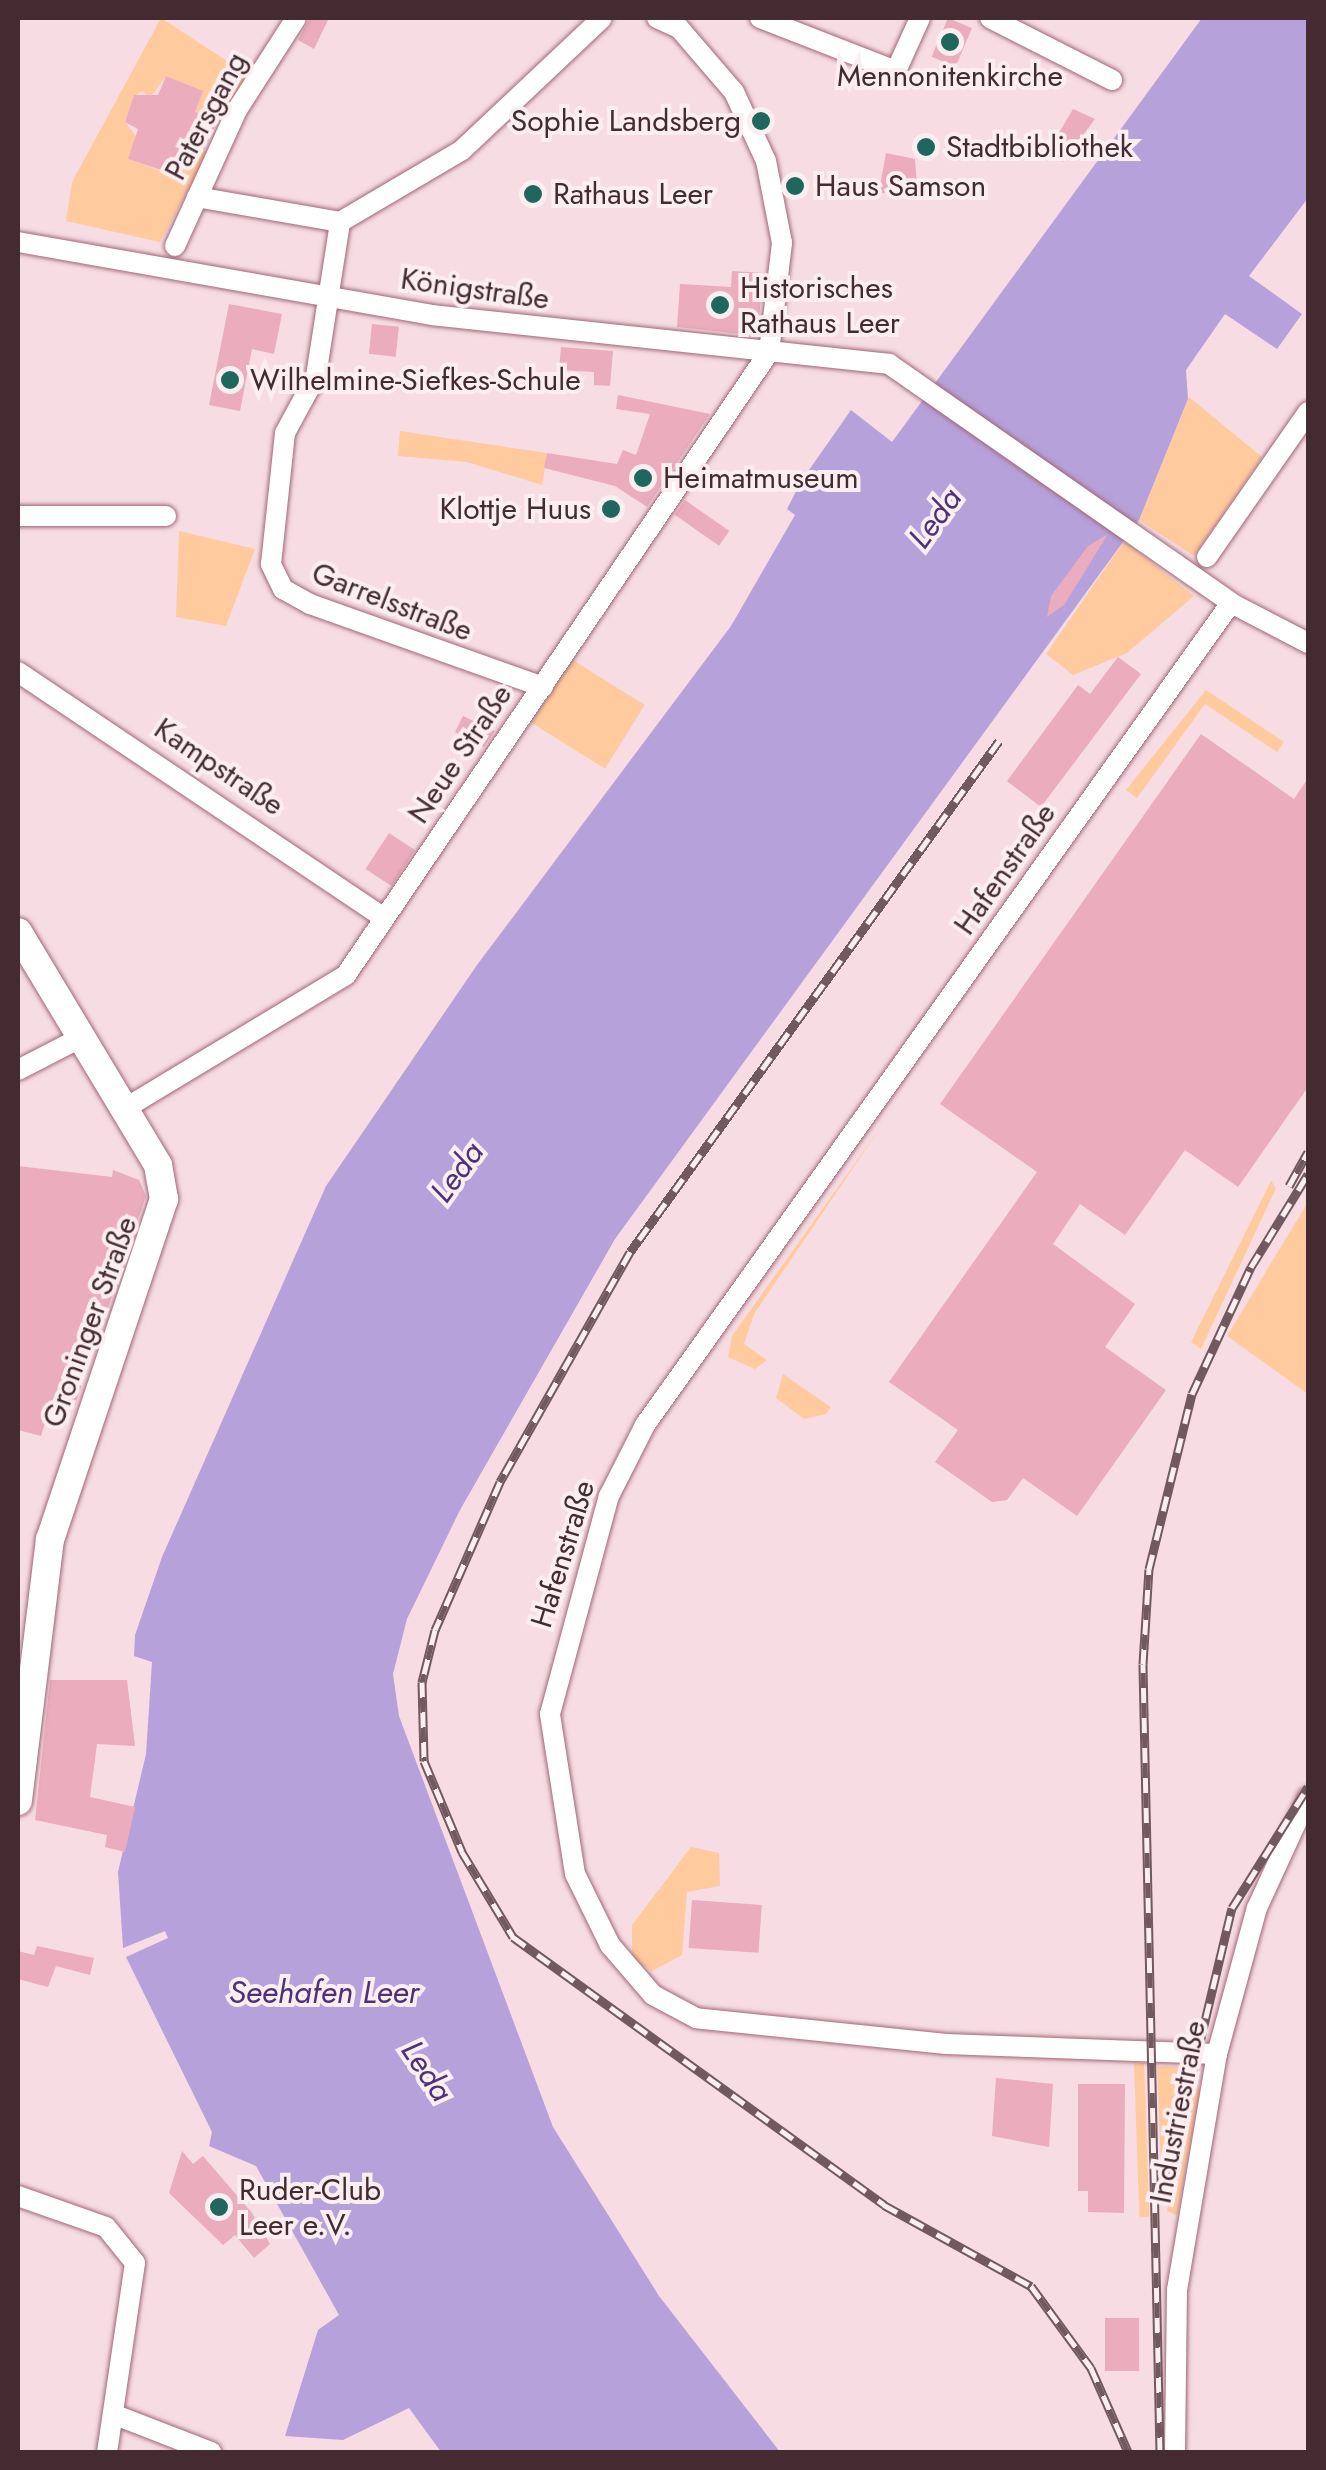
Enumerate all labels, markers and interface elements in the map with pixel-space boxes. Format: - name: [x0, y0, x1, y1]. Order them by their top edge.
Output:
- marker: Mennonitenkirche: [939, 31, 961, 53]
- street label: Patersgang: [157, 46, 255, 186]
- place label: Mennonitenkirche: [837, 58, 1063, 94]
- place label: Sophie Landsberg: [511, 103, 741, 139]
- marker: Sophie Landsberg: [750, 110, 772, 132]
- place label: Stadtbibliothek: [946, 129, 1133, 165]
- marker: Stadtbibliothek: [915, 136, 937, 158]
- place label: Haus Samson: [815, 168, 986, 204]
- marker: Haus Samson: [784, 175, 806, 197]
- place label: Rathaus Leer: [553, 176, 713, 212]
- marker: Rathaus Leer: [522, 183, 544, 205]
- street label: Königstraße: [398, 261, 552, 317]
- place label: Historisches Rathaus Leer: [740, 270, 900, 340]
- marker: Historisches Rathaus Leer: [709, 294, 731, 316]
- place label: Wilhelmine-Siefkes-Schule: [250, 362, 581, 398]
- marker: Wilhelmine-Siefkes-Schule: [219, 369, 241, 391]
- place label: Heimatmuseum: [663, 460, 859, 496]
- marker: Heimatmuseum: [632, 467, 654, 489]
- water label: Leda: [900, 480, 970, 556]
- place label: Klottje Huus: [439, 491, 591, 527]
- marker: Klottje Huus: [600, 498, 622, 520]
- street label: Garrelsstraße: [307, 555, 477, 649]
- street label: Neue Straße: [400, 678, 520, 830]
- street label: Kampstraße: [147, 711, 291, 823]
- street label: Hafenstraße: [947, 796, 1063, 942]
- water label: Leda: [422, 1134, 492, 1210]
- street label: Groninger Straße: [35, 1212, 145, 1432]
- street label: Hafenstraße: [524, 1476, 602, 1632]
- water label: Seehafen Leer: [229, 1973, 419, 2011]
- street label: Industriestraße: [1143, 2018, 1213, 2206]
- water label: Leda: [393, 2033, 461, 2109]
- place label: Ruder-Club Leer e.V.: [239, 2172, 381, 2242]
- marker: Ruder-Club Leer e.V.: [208, 2196, 230, 2218]

